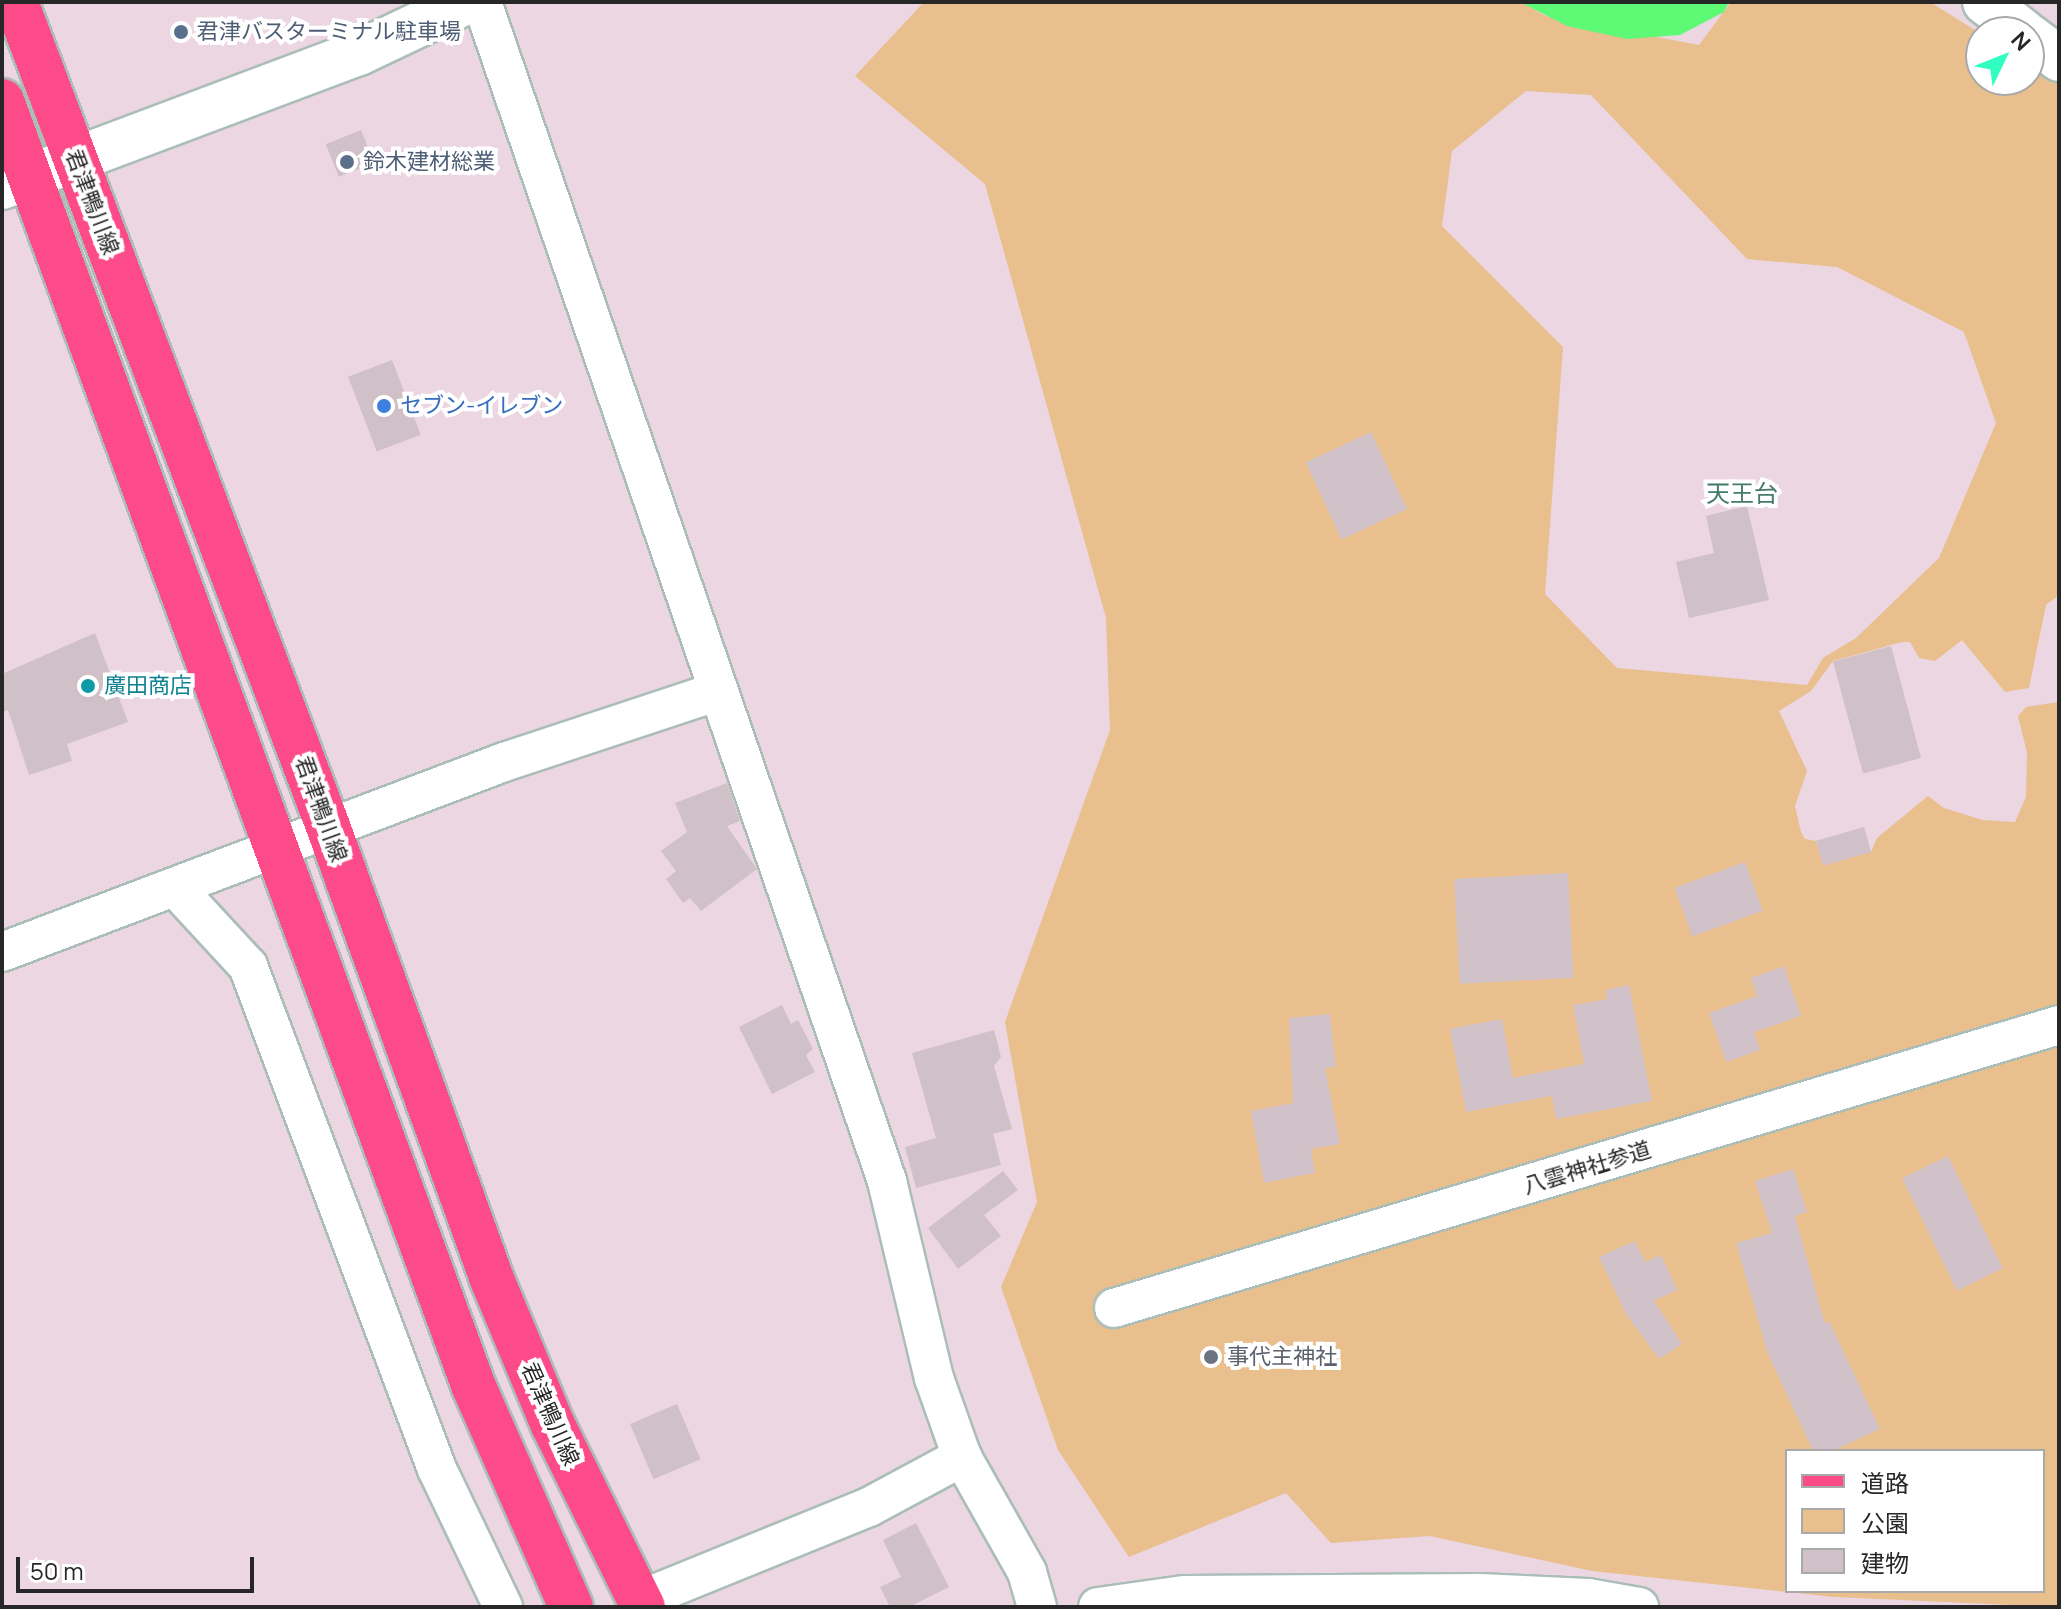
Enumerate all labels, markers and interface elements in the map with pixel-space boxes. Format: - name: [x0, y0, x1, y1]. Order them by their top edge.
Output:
- north arrow: [1965, 16, 2045, 96]
- place label: 君津バスターミナル駐車場: [197, 19, 461, 45]
- marker: 君津バスターミナル駐車場: [172, 23, 190, 41]
- text: N: [2005, 25, 2037, 57]
- street label: 君津鴨川線: [60, 146, 124, 258]
- place label: 鈴木建材総業: [363, 149, 495, 175]
- marker: 鈴木建材総業: [338, 153, 356, 171]
- place label: セブン-イレブン: [400, 393, 563, 419]
- marker: セブン-イレブン: [375, 397, 393, 415]
- district label: 天王台: [1706, 479, 1778, 507]
- place label: 廣田商店: [104, 673, 192, 699]
- marker: 廣田商店: [79, 677, 97, 695]
- street label: 君津鴨川線: [290, 753, 352, 865]
- street label: 八雲神社参道: [1520, 1136, 1654, 1200]
- place label: 事代主神社: [1227, 1344, 1337, 1370]
- marker: 事代主神社: [1202, 1348, 1220, 1366]
- street label: 君津鴨川線: [516, 1358, 584, 1470]
- legend: [1785, 1449, 2045, 1593]
- text: 道路: [1861, 1466, 1909, 1499]
- text: 公園: [1861, 1506, 1909, 1539]
- scale bar: [20, 1541, 258, 1591]
- text: 建物: [1861, 1546, 1909, 1579]
- text: 50 m: [30, 1554, 84, 1587]

